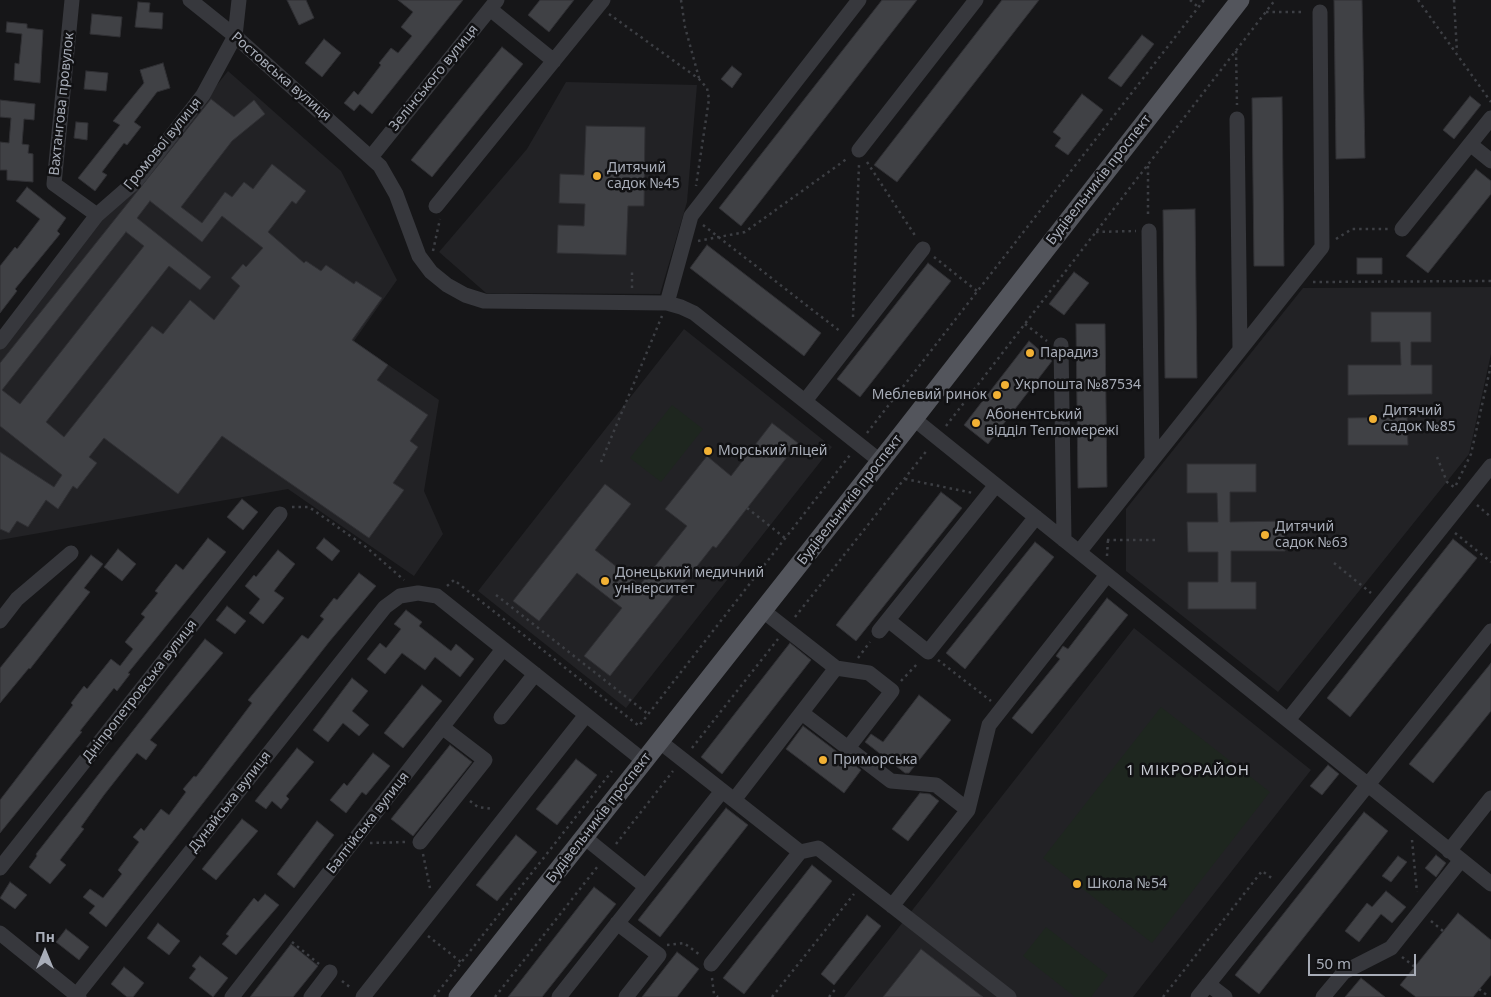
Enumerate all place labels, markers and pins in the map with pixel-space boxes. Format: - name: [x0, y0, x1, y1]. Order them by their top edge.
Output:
- place label: Дитячий садок №45: [607, 160, 680, 192]
- marker: Дитячий садок №45: [591, 170, 603, 182]
- place label: Парадиз: [1040, 345, 1098, 361]
- marker: Парадиз: [1024, 347, 1036, 359]
- place label: Укрпошта №87534: [1015, 377, 1141, 393]
- marker: Укрпошта №87534: [999, 379, 1011, 391]
- place label: Меблевий ринок: [872, 387, 987, 403]
- marker: Меблевий ринок: [991, 389, 1003, 401]
- place label: Дитячий садок №85: [1383, 403, 1456, 436]
- place label: Абонентський відділ Тепломережі: [986, 407, 1119, 440]
- marker: Дитячий садок №85: [1367, 413, 1379, 425]
- marker: Абонентський відділ Тепломережі: [970, 417, 982, 429]
- place label: Морський ліцей: [718, 443, 827, 459]
- marker: Морський ліцей: [702, 445, 714, 457]
- place label: Дитячий садок №63: [1275, 519, 1348, 552]
- marker: Дитячий садок №63: [1259, 529, 1271, 541]
- place label: Донецький медичний університет: [615, 565, 764, 598]
- marker: Донецький медичний університет: [599, 575, 611, 587]
- place label: Приморська: [833, 752, 918, 768]
- marker: Приморська: [817, 754, 829, 766]
- place label: Школа №54: [1087, 876, 1167, 892]
- marker: Школа №54: [1071, 878, 1083, 890]

